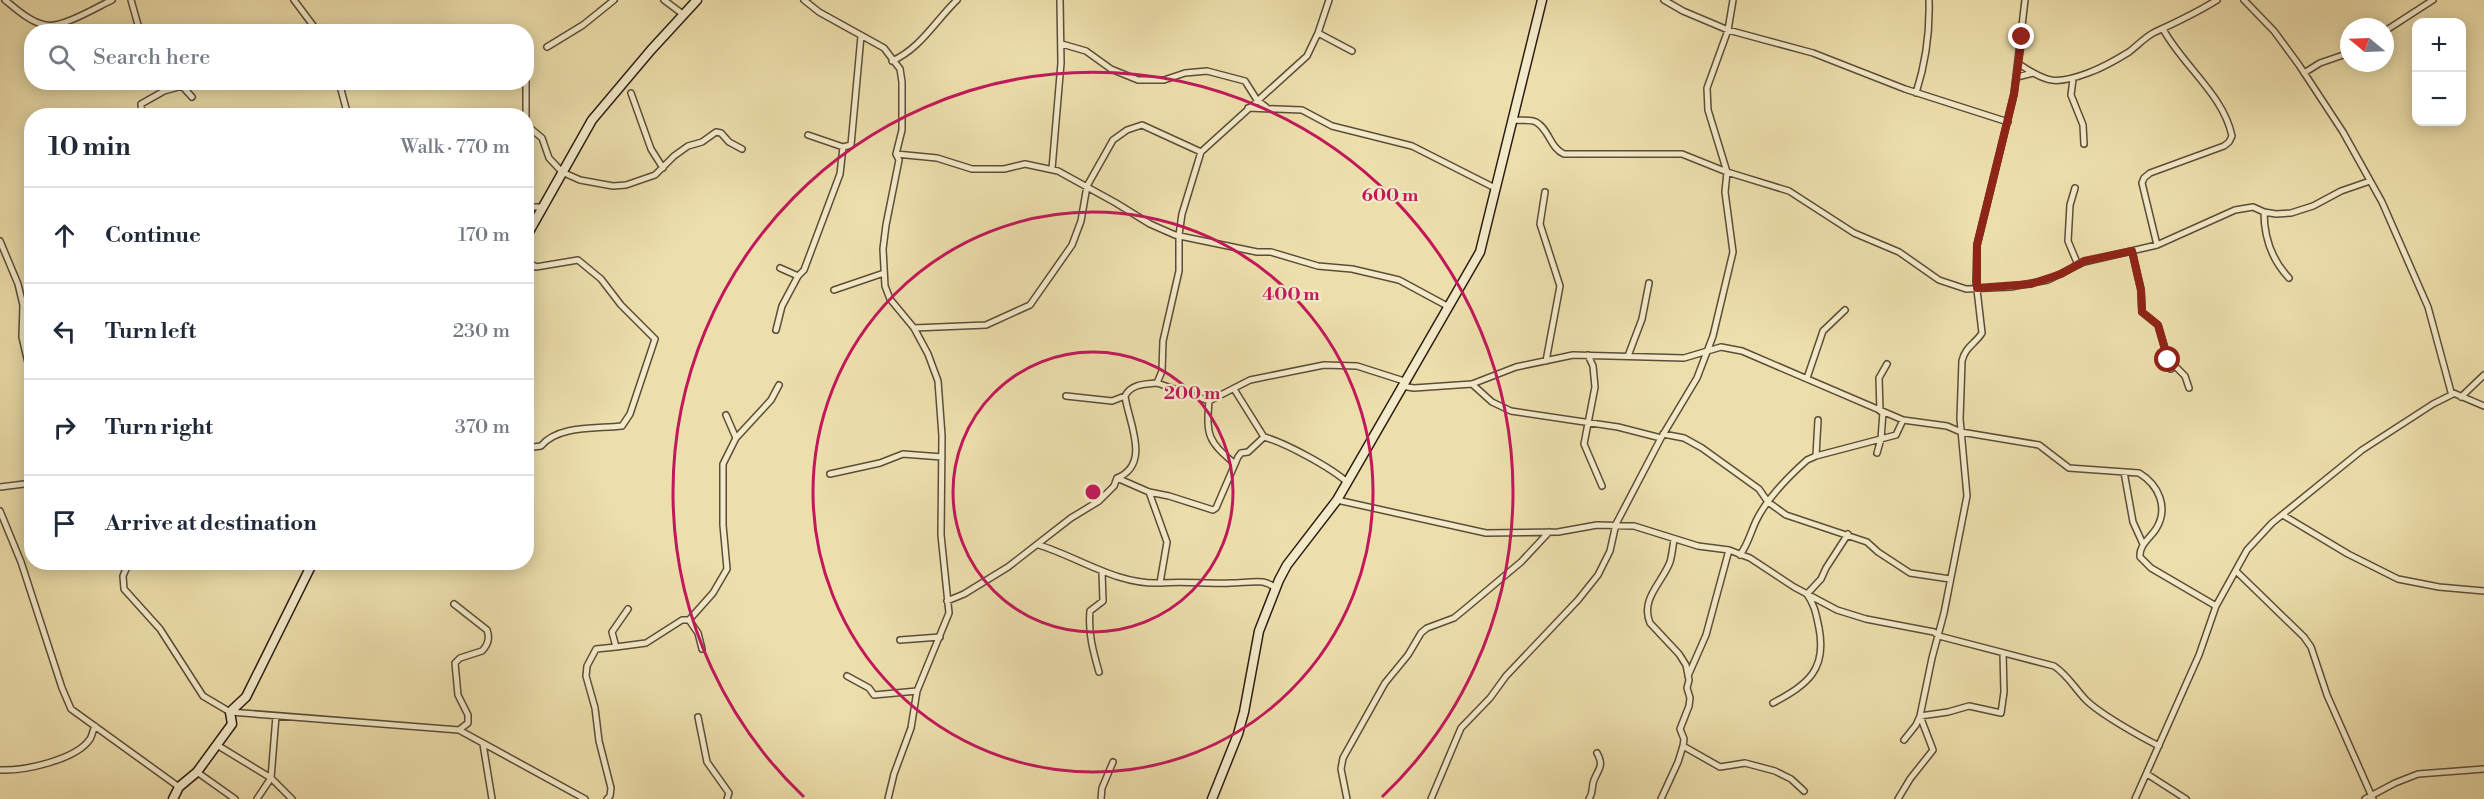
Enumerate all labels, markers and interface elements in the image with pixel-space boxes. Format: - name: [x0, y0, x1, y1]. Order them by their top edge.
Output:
- north arrow: [2340, 18, 2394, 72]
- map controls: [2412, 18, 2466, 126]
- button: +: [2412, 18, 2466, 72]
- route end: [2008, 23, 2034, 49]
- search box: [24, 24, 534, 90]
- icon: search: [45, 41, 78, 74]
- text: Search here: [93, 44, 210, 71]
- button: −: [2412, 72, 2466, 126]
- text: 10 min: [48, 131, 131, 163]
- text: Walk · 770 m: [401, 135, 510, 160]
- text: 600 m: [1362, 184, 1419, 207]
- icon: ahead: [48, 219, 81, 252]
- text: Continue: [105, 222, 201, 249]
- text: 170 m: [458, 223, 510, 248]
- text: 400 m: [1262, 283, 1320, 306]
- icon: left: [48, 315, 81, 348]
- text: Turn left: [105, 318, 196, 345]
- text: 230 m: [453, 319, 510, 344]
- route start: [2154, 346, 2180, 372]
- text: 200 m: [1164, 382, 1221, 405]
- icon: right: [48, 411, 81, 444]
- text: Turn right: [105, 414, 213, 441]
- text: 370 m: [455, 415, 510, 440]
- centre of rings: [1083, 482, 1103, 502]
- icon: arrive: [48, 507, 81, 540]
- text: Arrive at destination: [105, 510, 317, 537]

